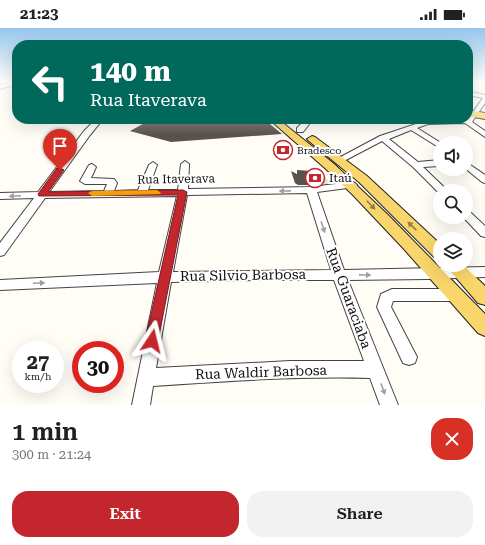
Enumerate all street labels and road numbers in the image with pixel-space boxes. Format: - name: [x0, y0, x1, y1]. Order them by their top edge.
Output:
- street label: Rua Itaverava: [137, 171, 215, 187]
- street label: Rua Guaraciaba: [323, 245, 375, 351]
- street label: Rua Silvio Barbosa: [180, 266, 307, 284]
- street label: Rua Waldir Barbosa: [195, 362, 328, 382]

